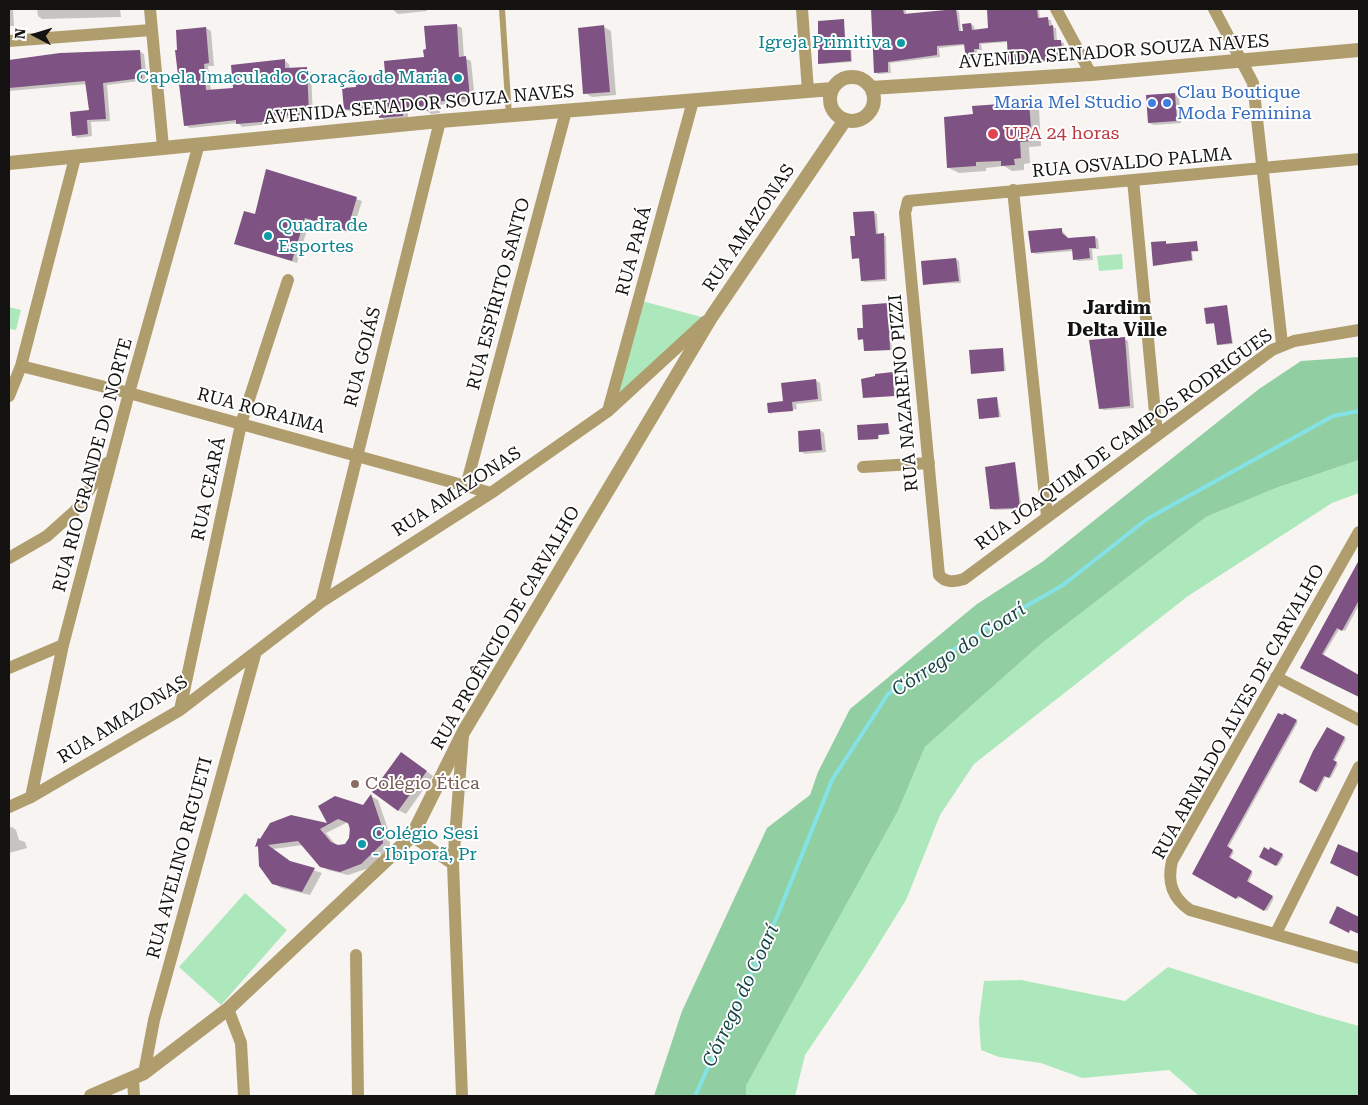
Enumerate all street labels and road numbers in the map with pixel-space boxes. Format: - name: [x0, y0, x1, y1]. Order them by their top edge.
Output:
- street label: AVENIDA SENADOR SOUZA NAVES: [958, 30, 1270, 74]
- street label: AVENIDA SENADOR SOUZA NAVES: [263, 81, 575, 129]
- street label: RUA OSVALDO PALMA: [1031, 143, 1233, 183]
- street label: RUA AMAZONAS: [698, 160, 800, 296]
- street label: RUA ESPÍRITO SANTO: [463, 196, 535, 392]
- street label: RUA PARÁ: [612, 204, 656, 298]
- street label: RUA NAZARENO PIZZI: [885, 293, 923, 493]
- street label: RUA GOIÁS: [340, 305, 386, 409]
- street label: RUA JOAQUIM DE CAMPOS RODRIGUES: [971, 325, 1277, 555]
- street label: RUA RIO GRANDE DO NORTE: [49, 336, 137, 594]
- street label: RUA RORAIMA: [195, 384, 327, 438]
- street label: RUA CEARÁ: [187, 435, 231, 543]
- street label: RUA AMAZONAS: [389, 442, 525, 542]
- street label: RUA PROÊNCIO DE CARVALHO: [427, 502, 585, 754]
- street label: RUA ARNALDO ALVES DE CARVALHO: [1149, 561, 1329, 863]
- street label: RUA AMAZONAS: [54, 671, 192, 769]
- street label: RUA AVELINO RIGUETI: [143, 755, 217, 961]

